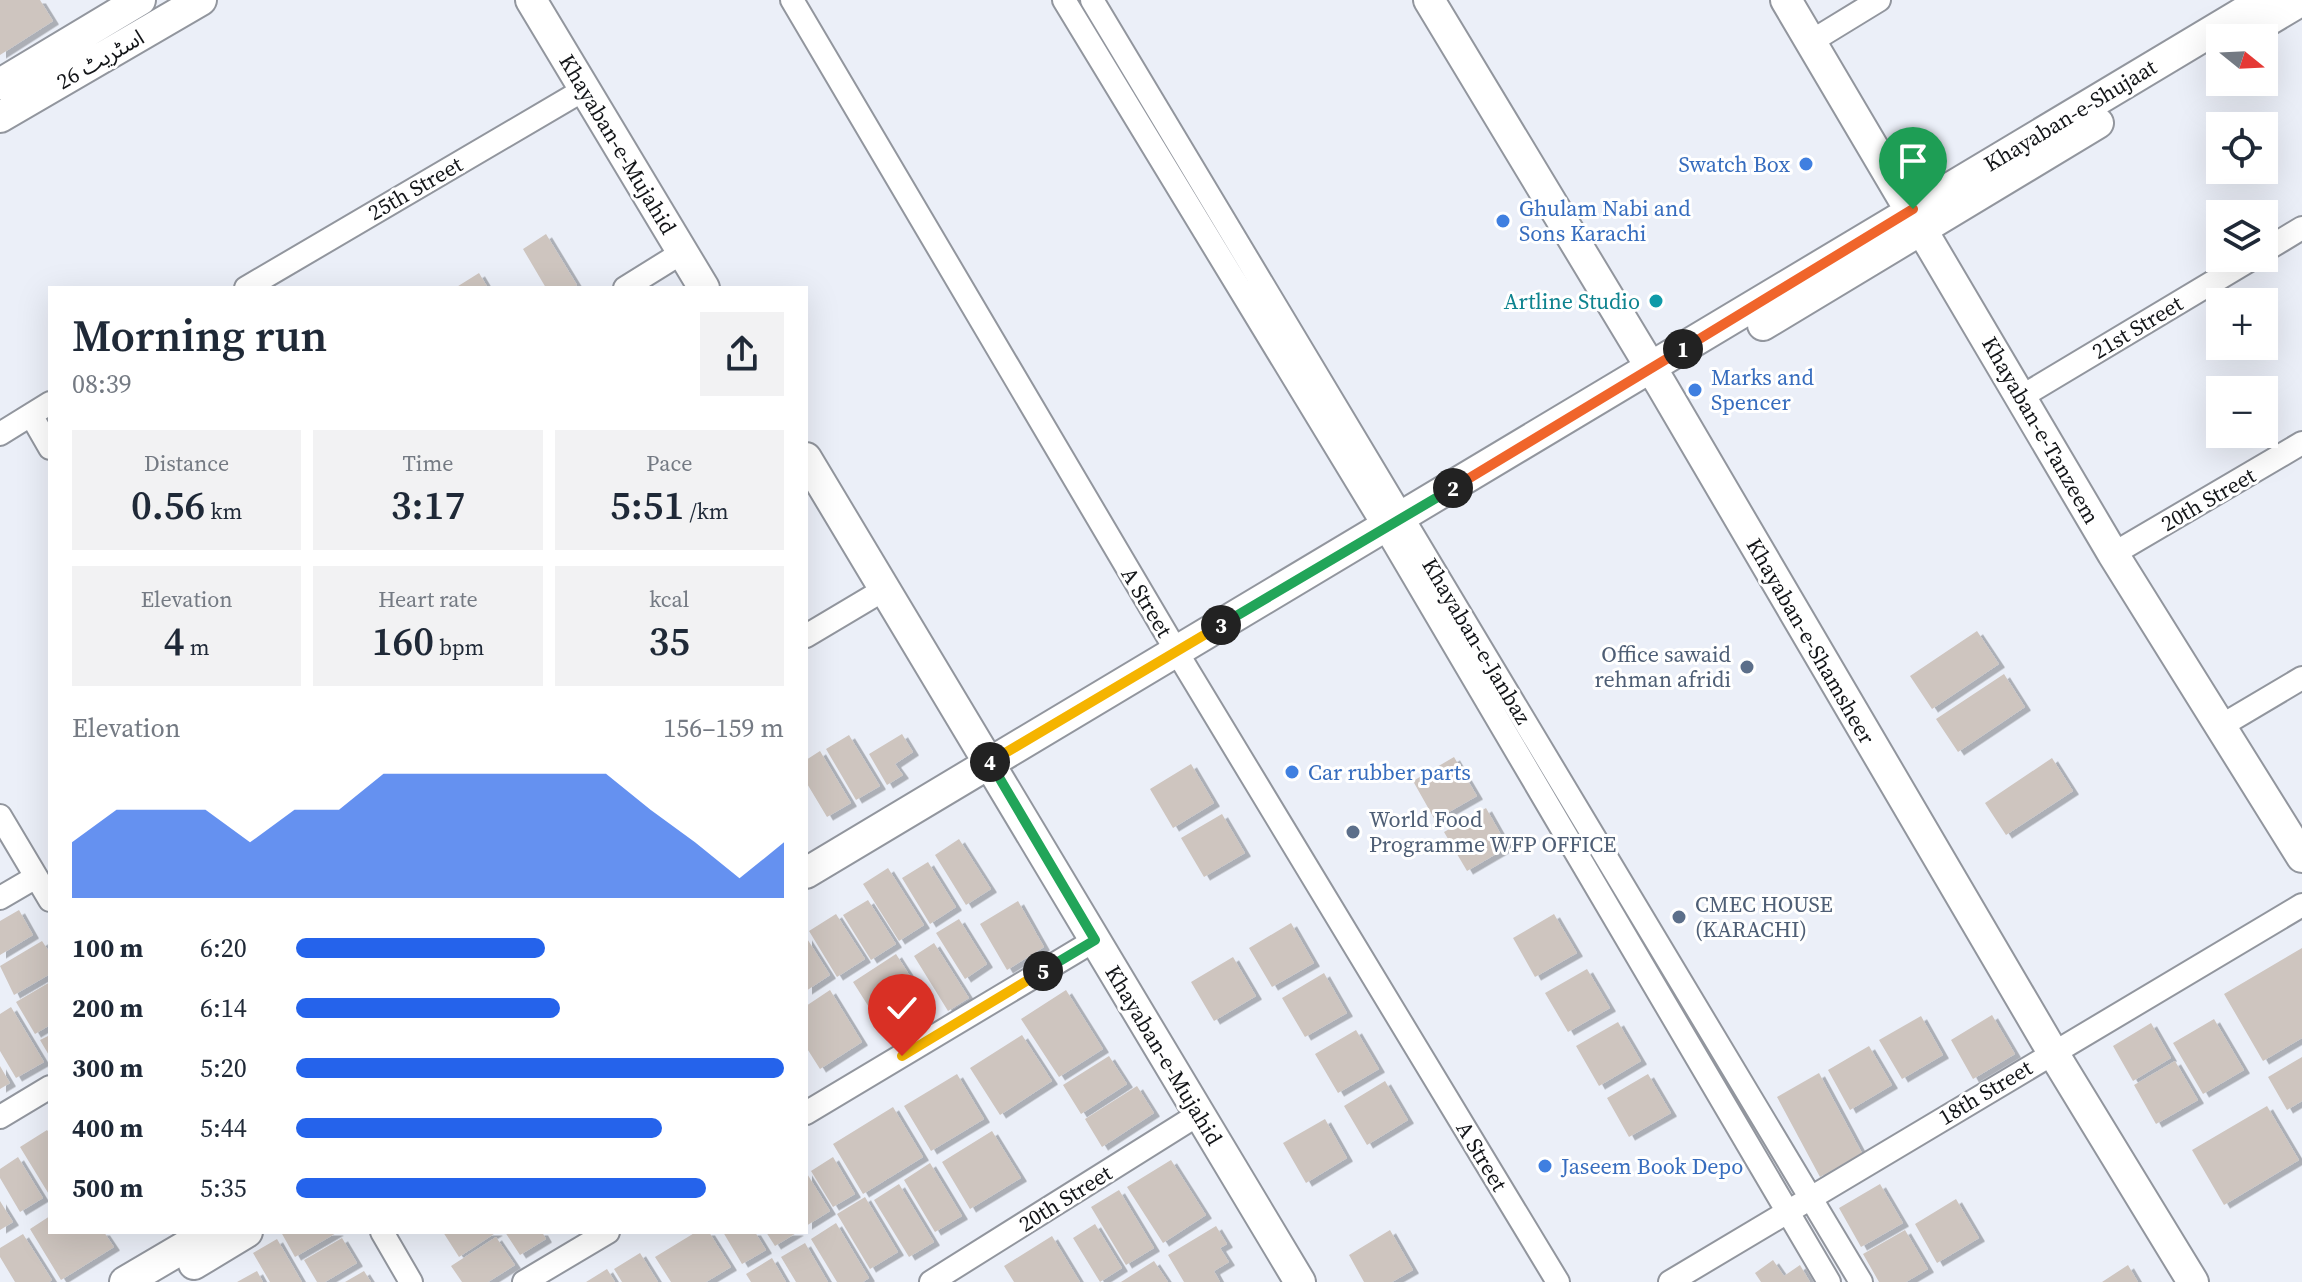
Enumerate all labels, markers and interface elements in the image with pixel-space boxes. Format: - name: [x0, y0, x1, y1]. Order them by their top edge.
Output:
- street label: اسٹریٹ 26: [51, 22, 149, 96]
- north arrow: [2206, 24, 2278, 96]
- map controls: [2206, 24, 2278, 448]
- street label: Khayaban-e-Mujahid: [552, 48, 684, 240]
- street label: Khayaban-e-Shujaat: [1978, 51, 2162, 178]
- button: locate: [2206, 112, 2278, 184]
- pin: [1879, 127, 1947, 209]
- icon: arrive: [1891, 139, 1935, 183]
- street label: 25th Street: [362, 148, 468, 227]
- place label: Swatch Box: [1678, 149, 1790, 179]
- marker: Swatch Box: [1797, 155, 1815, 173]
- place label: Ghulam Nabi and Sons Karachi: [1519, 193, 1691, 248]
- button: layers: [2206, 200, 2278, 272]
- marker: Ghulam Nabi and Sons Karachi: [1494, 212, 1512, 230]
- place label: Artline Studio: [1504, 286, 1640, 316]
- street label: 21st Street: [2086, 288, 2189, 366]
- button: +: [2206, 288, 2278, 360]
- marker: Artline Studio: [1647, 292, 1665, 310]
- text: Morning run: [72, 305, 328, 366]
- button: share: [700, 312, 784, 396]
- pin: 1: [1663, 329, 1703, 369]
- street label: Khayaban-e-Tanzeem: [1975, 331, 2107, 529]
- text: 1: [1677, 334, 1689, 364]
- place label: Marks and Spencer: [1711, 362, 1814, 417]
- text: 08:39: [72, 366, 132, 402]
- button: −: [2206, 376, 2278, 448]
- marker: Marks and Spencer: [1686, 381, 1704, 399]
- text: Distance: [144, 448, 229, 478]
- text: Time: [403, 448, 453, 478]
- text: Pace: [646, 448, 692, 478]
- street label: 20th Street: [2155, 459, 2261, 538]
- pin: 2: [1433, 468, 1473, 508]
- text: 2: [1447, 473, 1459, 503]
- text: 0.56: [131, 478, 205, 532]
- text: 3:17: [391, 478, 465, 532]
- text: 5:51: [610, 478, 684, 532]
- text: km: [205, 496, 242, 526]
- text: /km: [684, 496, 729, 526]
- street label: Khayaban-e-Shamsheer: [1740, 533, 1883, 750]
- street label: Khayaban-e-Janbaz: [1415, 552, 1539, 730]
- street label: A Street: [1114, 561, 1180, 643]
- text: Elevation: [141, 584, 233, 614]
- text: Heart rate: [378, 584, 478, 614]
- text: kcal: [649, 584, 689, 614]
- pin: 3: [1201, 605, 1241, 645]
- text: 3: [1215, 610, 1227, 640]
- text: 4: [164, 614, 185, 668]
- text: 160: [372, 614, 434, 668]
- text: 35: [649, 614, 690, 668]
- text: m: [185, 632, 210, 662]
- text: bpm: [434, 632, 484, 662]
- place label: Office sawaid rehman afridi: [1594, 639, 1732, 694]
- marker: Office sawaid rehman afridi: [1738, 658, 1756, 676]
- text: Elevation: [72, 710, 181, 746]
- text: 156–159 m: [663, 710, 784, 746]
- pin: 4: [970, 742, 1010, 782]
- text: 4: [984, 747, 996, 777]
- place label: Car rubber parts: [1308, 757, 1471, 787]
- marker: Car rubber parts: [1283, 763, 1301, 781]
- place label: World Food Programme WFP OFFICE: [1369, 804, 1616, 859]
- marker: World Food Programme WFP OFFICE: [1344, 823, 1362, 841]
- place label: CMEC HOUSE (KARACHI): [1695, 889, 1833, 944]
- marker: CMEC HOUSE (KARACHI): [1670, 908, 1688, 926]
- text: 100 m: [72, 930, 143, 966]
- text: 6:20: [200, 930, 247, 966]
- pin: 5: [1023, 951, 1063, 991]
- text: 5: [1037, 956, 1049, 986]
- street label: Khayaban-e-Mujahid: [1098, 959, 1230, 1151]
- pin: [868, 974, 936, 1056]
- icon: check: [880, 986, 924, 1030]
- text: 200 m: [72, 990, 143, 1026]
- text: 6:14: [200, 990, 247, 1026]
- text: 300 m: [72, 1050, 143, 1086]
- text: 5:20: [200, 1050, 247, 1086]
- street label: 18th Street: [1933, 1052, 2038, 1132]
- text: 400 m: [72, 1110, 143, 1146]
- text: 5:44: [200, 1110, 247, 1146]
- street label: A Street: [1449, 1115, 1515, 1197]
- place label: Jaseem Book Depo: [1560, 1151, 1743, 1181]
- street label: 20th Street: [1013, 1157, 1118, 1238]
- marker: Jaseem Book Depo: [1536, 1157, 1554, 1175]
- text: 500 m: [72, 1170, 143, 1206]
- text: 5:35: [200, 1170, 247, 1206]

